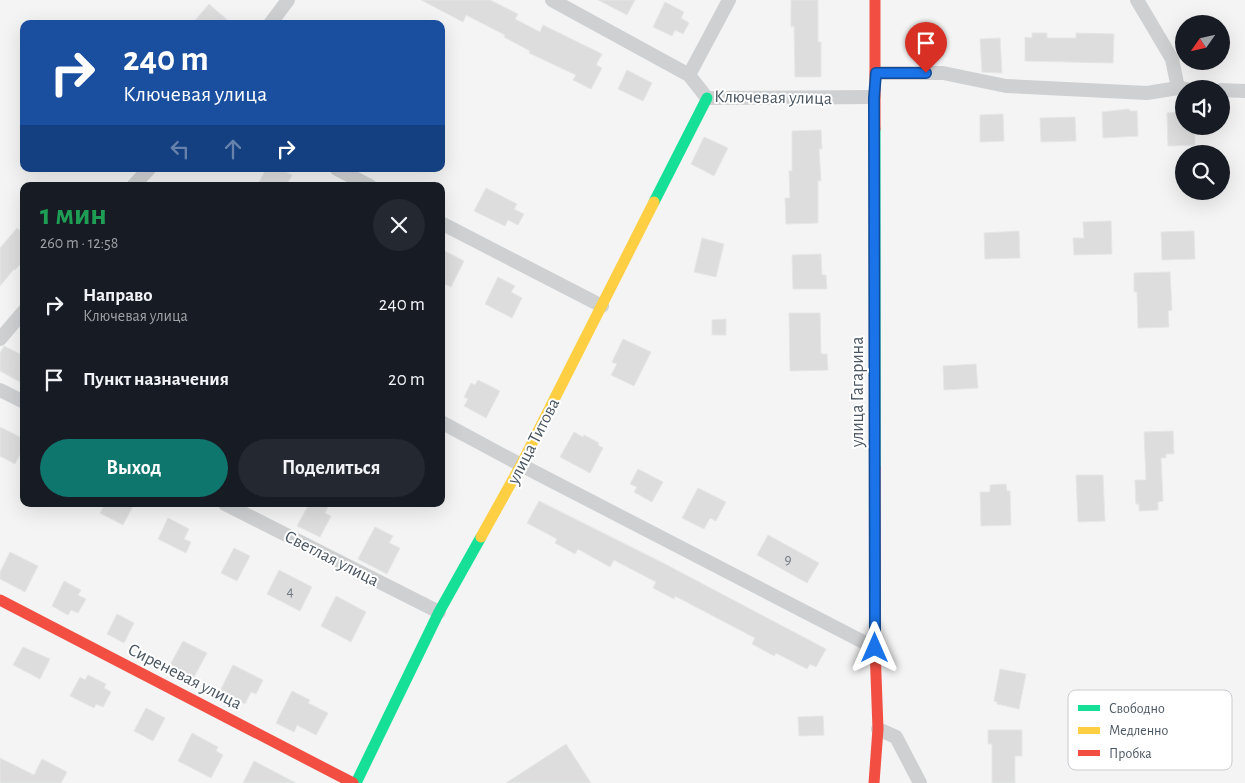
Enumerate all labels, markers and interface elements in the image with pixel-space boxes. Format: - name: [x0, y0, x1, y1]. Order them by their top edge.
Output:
- north arrow: [1175, 15, 1230, 70]
- map controls: [1175, 15, 1230, 200]
- pin: [905, 22, 947, 73]
- icon: arrive: [912, 29, 940, 57]
- icon: right: [40, 40, 105, 105]
- text: 240 m: [123, 42, 209, 77]
- button: sound: [1175, 80, 1230, 135]
- text: Ключевая улица: [123, 83, 267, 105]
- street label: Ключевая улица: [714, 88, 832, 108]
- icon: left: [166, 135, 194, 163]
- icon: ahead: [219, 135, 247, 163]
- icon: right: [272, 135, 300, 163]
- button: search: [1175, 145, 1230, 200]
- button: close: [373, 199, 425, 251]
- text: 1 мин: [40, 200, 107, 230]
- text: 260 m · 12:58: [40, 235, 118, 251]
- text: Направо: [83, 286, 153, 305]
- icon: right: [40, 291, 68, 319]
- text: 240 m: [379, 295, 425, 314]
- text: Ключевая улица: [83, 308, 188, 324]
- street label: улица Гагарина: [849, 337, 867, 448]
- icon: arrive: [40, 366, 68, 394]
- text: Пункт назначения: [83, 370, 229, 389]
- text: 20 m: [388, 370, 425, 389]
- street label: улица Титова: [504, 396, 563, 488]
- button: Выход: [40, 439, 228, 497]
- button: Поделиться: [238, 439, 425, 497]
- street label: Светлая улица: [282, 527, 382, 590]
- house number: 9: [784, 552, 792, 567]
- house number: 4: [286, 584, 294, 599]
- position arrow: [848, 621, 900, 673]
- street label: Сиреневая улица: [125, 640, 244, 713]
- legend: [1068, 690, 1232, 770]
- text: Свободно: [1109, 702, 1165, 716]
- text: Медленно: [1109, 724, 1168, 738]
- text: Пробка: [1109, 747, 1152, 761]

